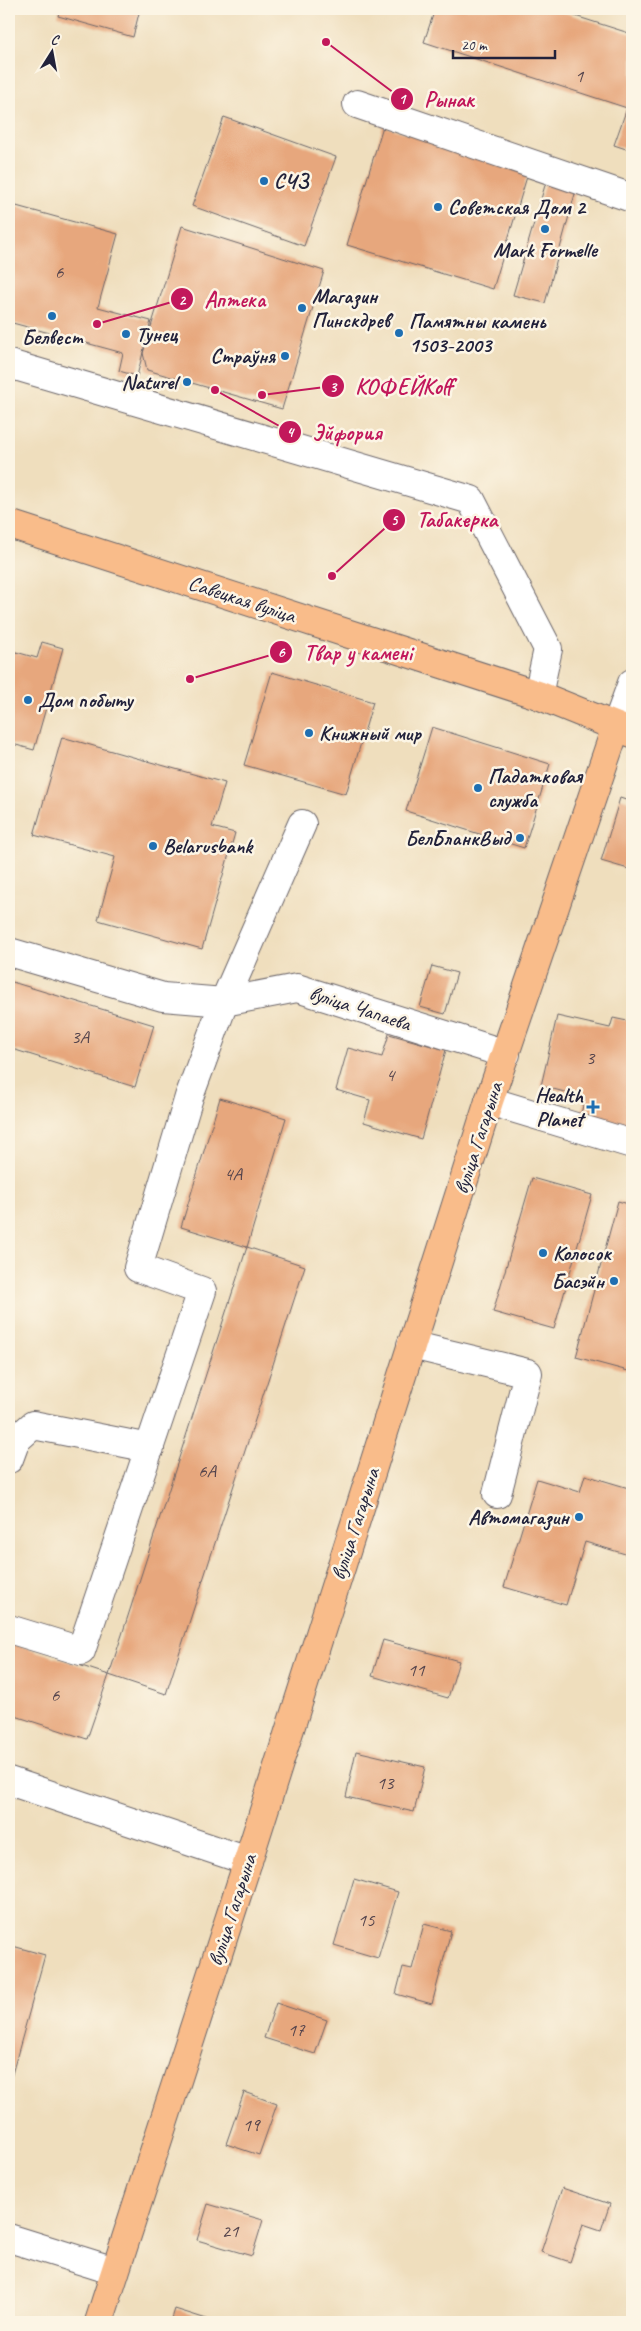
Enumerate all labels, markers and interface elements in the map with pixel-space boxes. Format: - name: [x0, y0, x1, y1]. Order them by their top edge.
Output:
- north arrow: [28, 28, 78, 78]
- scale bar: [453, 28, 556, 60]
- text: С: [49, 31, 61, 49]
- text: 20 m: [461, 36, 488, 55]
- house number: 1: [575, 64, 585, 88]
- callout: Рынак: [389, 80, 484, 117]
- text: Рынак: [424, 86, 476, 114]
- text: 1: [399, 90, 408, 109]
- place label: СЧЗ: [274, 168, 310, 194]
- marker: СЧЗ: [258, 175, 270, 187]
- place label: Советская Дом 2: [448, 194, 588, 220]
- marker: Советская Дом 2: [432, 201, 444, 213]
- marker: Mark Formelle: [539, 223, 551, 235]
- place label: Mark Formelle: [493, 237, 599, 263]
- house number: 6: [55, 260, 65, 284]
- callout: Аптека: [169, 281, 275, 318]
- place label: Магазин Пинскдрев: [312, 283, 394, 333]
- text: Аптека: [205, 286, 267, 314]
- text: 2: [179, 291, 187, 310]
- marker: Магазин Пинскдрев: [296, 302, 308, 314]
- place label: Памятны камень 1503-2003: [409, 308, 547, 358]
- marker: Белвест: [46, 310, 58, 322]
- place label: Тунец: [136, 321, 179, 347]
- place label: Белвест: [22, 324, 84, 350]
- marker: Памятны камень 1503-2003: [393, 327, 405, 339]
- marker: Тунец: [120, 328, 132, 340]
- place label: Страўня: [211, 343, 276, 369]
- marker: Страўня: [279, 350, 291, 362]
- callout: КОФЕЙКoff: [321, 368, 463, 405]
- place label: Naturel: [122, 369, 181, 395]
- text: КОФЕЙКoff: [355, 373, 458, 401]
- marker: Naturel: [181, 376, 193, 388]
- text: 3: [330, 378, 338, 397]
- callout: Эйфория: [277, 414, 392, 451]
- text: Эйфория: [312, 419, 383, 447]
- text: 4: [287, 423, 296, 442]
- callout: Табакерка: [381, 501, 507, 538]
- text: Табакерка: [417, 506, 499, 534]
- text: 5: [391, 511, 399, 530]
- street label: Савецкая вуліца: [185, 569, 301, 629]
- callout: Твар у камені: [269, 633, 423, 670]
- text: Твар у камені: [304, 639, 415, 667]
- text: 6: [277, 643, 285, 662]
- place label: Дом побыту: [38, 687, 134, 713]
- marker: Дом побыту: [22, 694, 34, 706]
- place label: Книжный мир: [319, 720, 422, 746]
- marker: Книжный мир: [303, 727, 315, 739]
- place label: Падатковая служба: [488, 763, 584, 813]
- marker: Падатковая служба: [472, 782, 484, 794]
- place label: БелБланкВыд: [405, 825, 512, 851]
- marker: БелБланкВыд: [514, 832, 526, 844]
- place label: Belarusbank: [163, 833, 254, 859]
- marker: Belarusbank: [147, 840, 159, 852]
- street label: вуліца Чапаева: [306, 979, 415, 1037]
- house number: 3А: [71, 1025, 91, 1049]
- house number: 3: [586, 1046, 596, 1070]
- house number: 4: [386, 1063, 397, 1087]
- street label: вуліца Гагарына: [448, 1077, 509, 1197]
- place label: Health Planet: [535, 1082, 586, 1132]
- marker: Health Planet: [587, 1101, 599, 1113]
- house number: 4А: [224, 1162, 244, 1186]
- place label: Колосок: [553, 1240, 612, 1266]
- marker: Колосок: [537, 1247, 549, 1259]
- place label: Басэйн: [551, 1268, 606, 1294]
- marker: Басэйн: [608, 1275, 620, 1287]
- house number: 6А: [198, 1459, 218, 1483]
- street label: вуліца Гагарына: [325, 1463, 386, 1583]
- place label: Автомагазин: [468, 1504, 570, 1531]
- marker: Автомагазин: [573, 1511, 585, 1523]
- house number: 11: [407, 1658, 426, 1682]
- house number: 6: [51, 1683, 61, 1707]
- house number: 13: [376, 1771, 395, 1795]
- street label: вуліца Гагарына: [202, 1849, 263, 1969]
- house number: 15: [357, 1908, 376, 1932]
- house number: 17: [287, 2018, 306, 2042]
- house number: 19: [242, 2113, 261, 2137]
- house number: 21: [221, 2219, 240, 2243]

